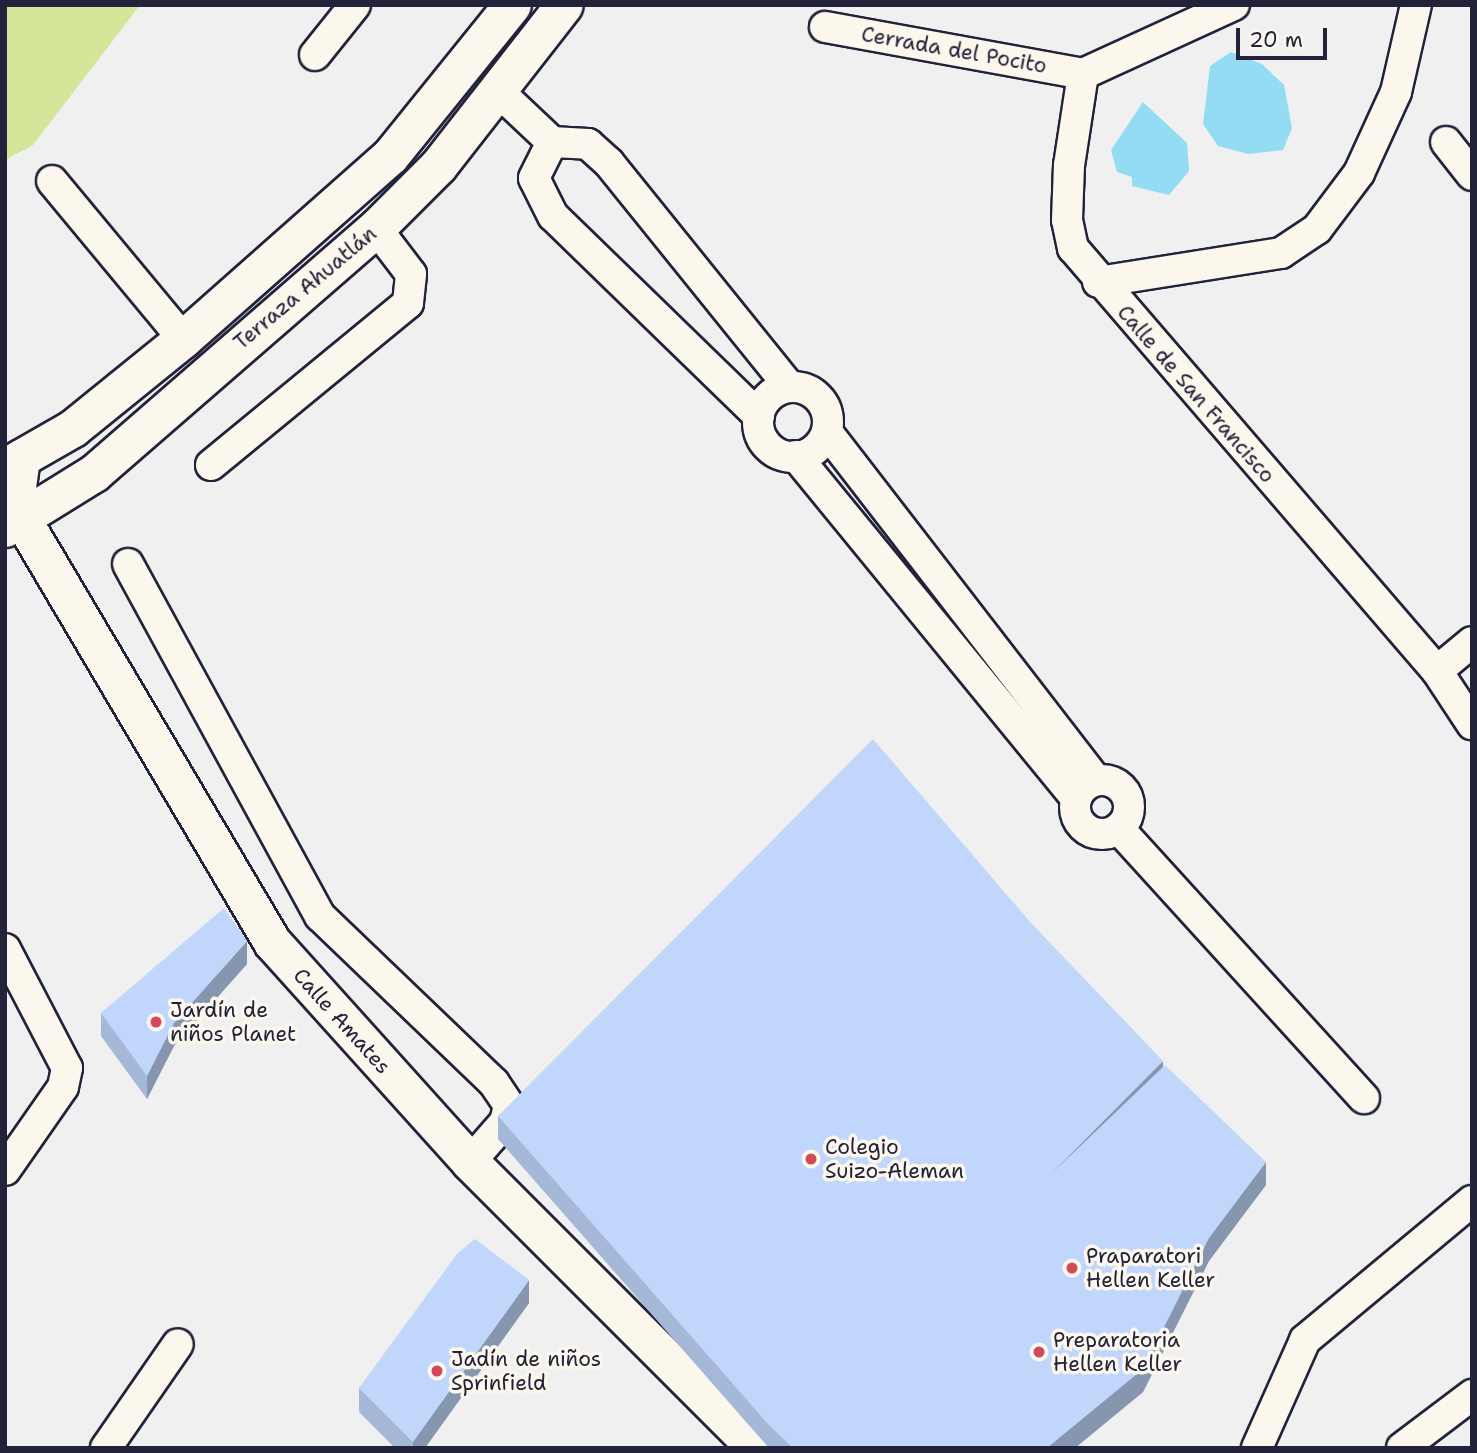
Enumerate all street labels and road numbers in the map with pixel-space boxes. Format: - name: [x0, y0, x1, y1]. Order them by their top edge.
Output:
- street label: Cerrada del Pocito: [859, 21, 1049, 79]
- street label: Terraza Ahuatlán: [228, 221, 382, 355]
- street label: Calle de San Francisco: [1112, 300, 1280, 488]
- street label: Calle Amates: [288, 963, 396, 1079]

